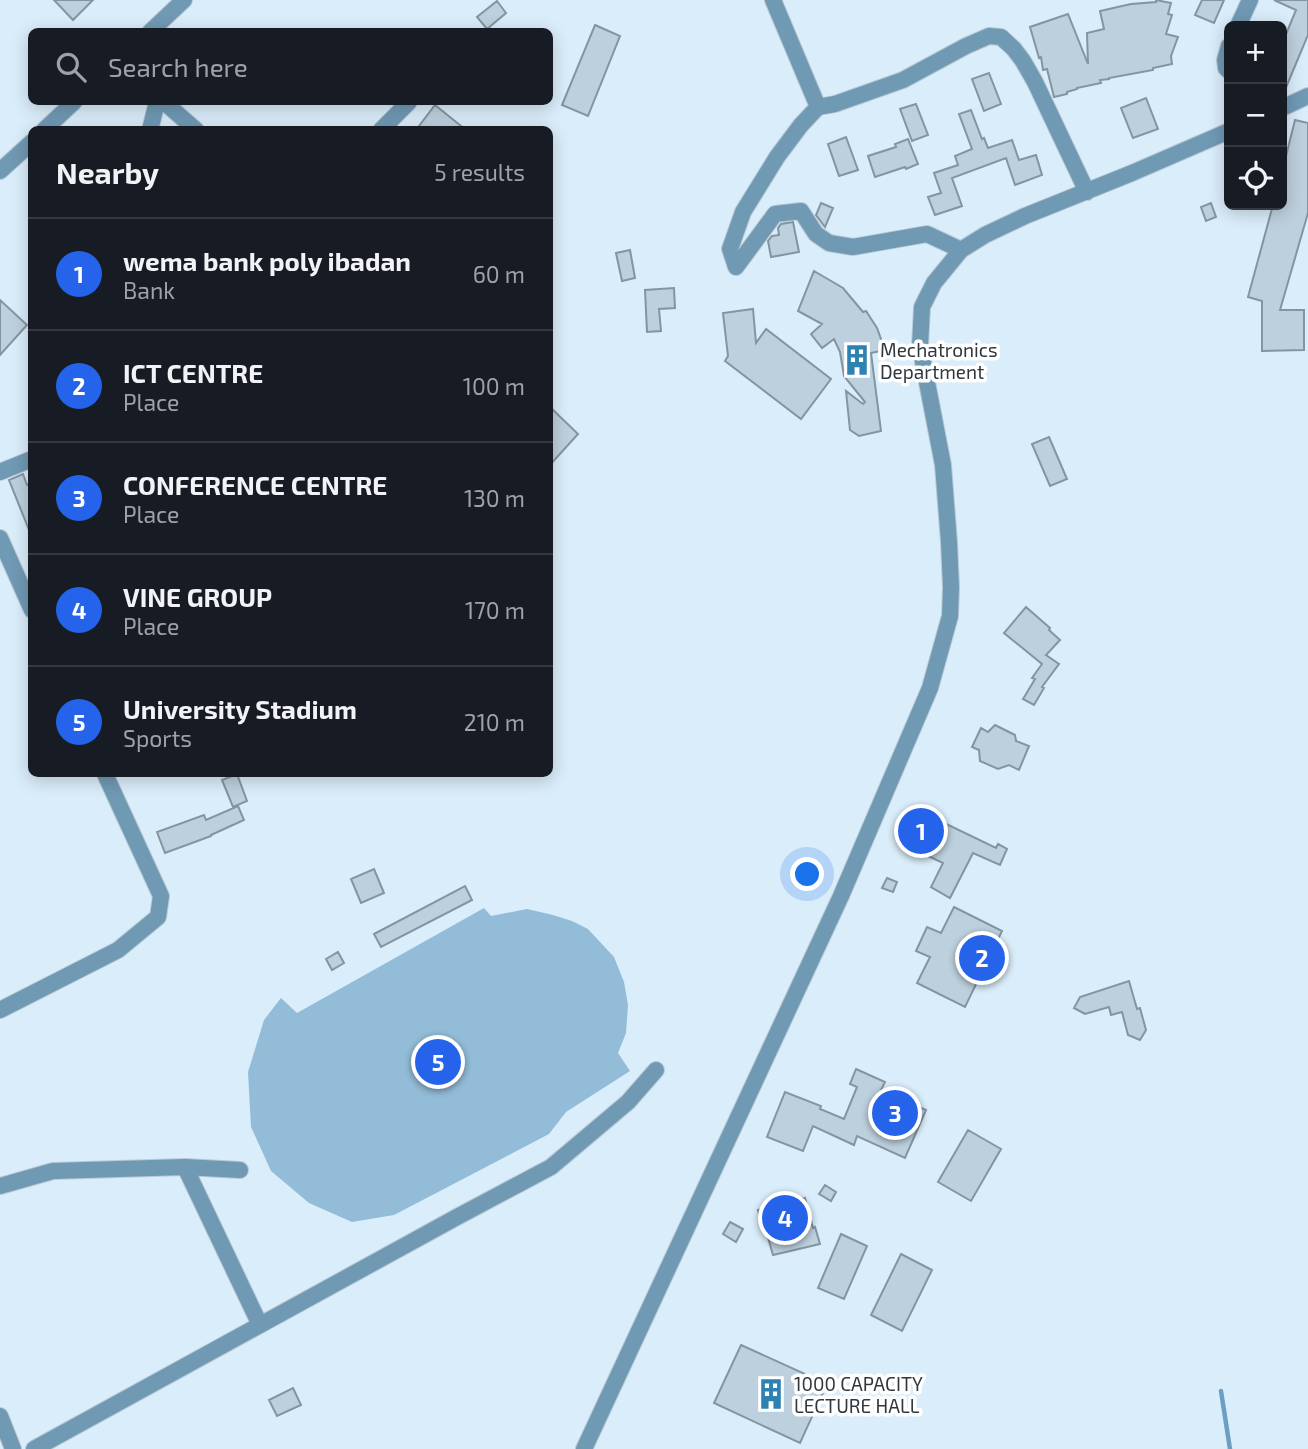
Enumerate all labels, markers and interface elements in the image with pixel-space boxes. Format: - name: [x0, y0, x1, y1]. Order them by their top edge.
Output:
- map controls: [1224, 21, 1287, 210]
- button: +: [1224, 21, 1287, 84]
- search box: [28, 28, 553, 105]
- icon: search: [52, 48, 90, 86]
- text: Search here: [108, 51, 248, 82]
- button: −: [1224, 84, 1287, 147]
- button: locate: [1224, 147, 1287, 210]
- text: Nearby: [56, 154, 159, 190]
- text: 5 results: [434, 158, 525, 186]
- text: wema bank poly ibadan: [123, 245, 411, 276]
- text: 1: [74, 260, 84, 288]
- text: 60 m: [473, 260, 525, 288]
- text: Bank: [123, 276, 175, 304]
- place label: Mechatronics Department: [880, 338, 998, 383]
- building icon: Mechatronics Department: [840, 343, 874, 377]
- text: ICT CENTRE: [123, 357, 263, 388]
- text: 2: [72, 372, 86, 400]
- text: 100 m: [463, 372, 525, 400]
- text: Place: [123, 388, 179, 416]
- text: CONFERENCE CENTRE: [123, 469, 387, 500]
- text: 3: [72, 484, 86, 512]
- text: 130 m: [464, 484, 525, 512]
- text: Place: [123, 500, 179, 528]
- text: VINE GROUP: [123, 581, 272, 612]
- text: 4: [72, 596, 86, 624]
- text: 170 m: [465, 596, 525, 624]
- text: Place: [123, 612, 179, 640]
- text: University Stadium: [123, 693, 357, 724]
- text: 5: [73, 708, 85, 736]
- text: 210 m: [464, 708, 525, 736]
- text: Sports: [123, 724, 192, 752]
- pin: 1: [898, 805, 944, 857]
- your location: [790, 857, 824, 891]
- pin: 2: [959, 932, 1005, 984]
- pin: 5: [415, 1036, 461, 1088]
- pin: 3: [872, 1087, 918, 1139]
- pin: 4: [762, 1192, 808, 1244]
- place label: 1000 CAPACITY LECTURE HALL: [794, 1372, 923, 1417]
- building icon: 1000 CAPACITY LECTURE HALL: [754, 1377, 788, 1411]

